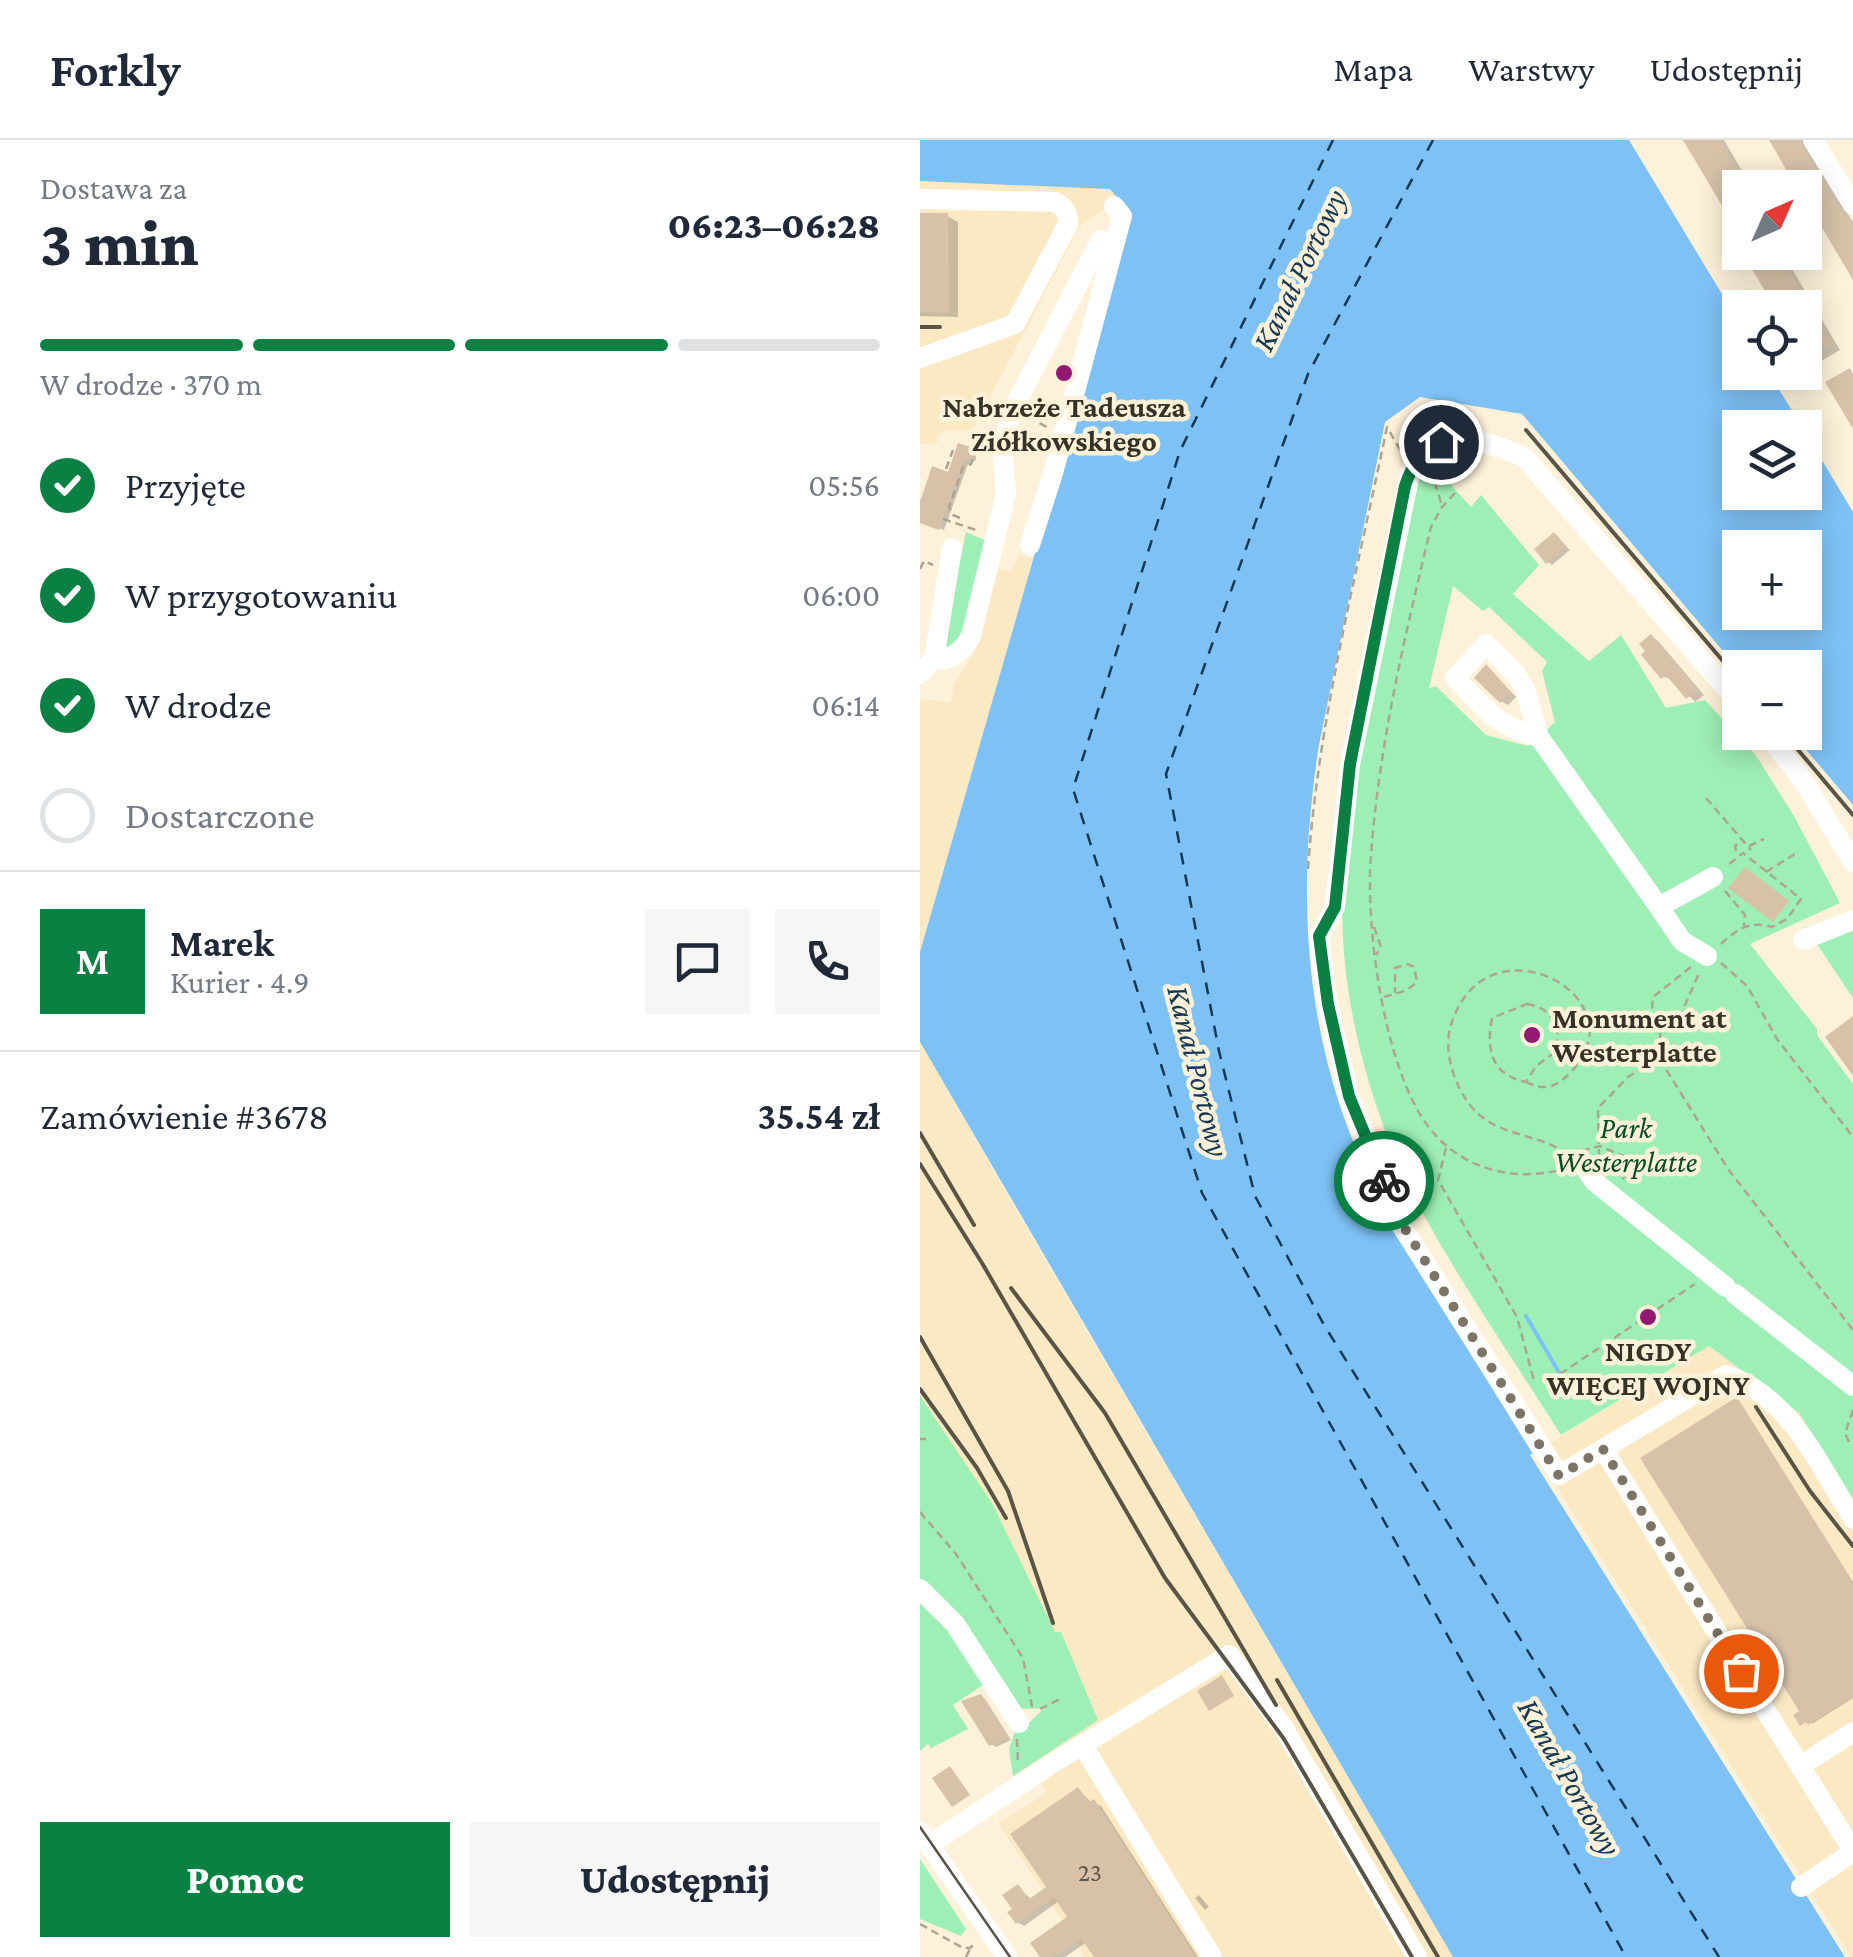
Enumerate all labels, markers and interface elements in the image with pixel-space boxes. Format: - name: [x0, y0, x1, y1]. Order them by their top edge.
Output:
- text: Forkly: [50, 43, 181, 96]
- text: Mapa: [1333, 50, 1413, 89]
- text: Warstwy: [1468, 50, 1594, 89]
- text: Udostępnij: [1649, 50, 1803, 89]
- text: Dostawa za: [40, 170, 187, 206]
- north arrow: [1722, 170, 1822, 270]
- map controls: [1722, 170, 1822, 750]
- water label: Kanał Portowy: [1244, 183, 1354, 357]
- text: 06:23–06:28: [667, 204, 880, 246]
- text: 3 min: [40, 207, 199, 279]
- button: locate: [1722, 290, 1822, 390]
- marker: Nabrzeże Tadeusza Ziółkowskiego: [1053, 362, 1075, 384]
- text: W drodze · 370 m: [40, 366, 262, 402]
- place label: Nabrzeże Tadeusza Ziółkowskiego: [942, 390, 1186, 457]
- pin: [1399, 400, 1484, 485]
- button: layers: [1722, 410, 1822, 510]
- icon: home: [1414, 415, 1469, 470]
- icon: check: [40, 458, 95, 513]
- text: Przyjęte: [125, 464, 246, 506]
- text: 05:56: [808, 467, 880, 503]
- button: +: [1722, 530, 1822, 630]
- icon: check: [40, 568, 95, 623]
- text: W przygotowaniu: [125, 574, 397, 616]
- text: 06:00: [802, 577, 880, 613]
- button: −: [1722, 650, 1822, 750]
- icon: check: [40, 678, 95, 733]
- text: W drodze: [125, 684, 271, 726]
- text: 06:14: [811, 687, 880, 723]
- text: Dostarczone: [125, 794, 315, 836]
- button: chat: [645, 909, 750, 1014]
- button: phone: [775, 909, 880, 1014]
- text: Marek: [170, 922, 274, 964]
- text: M: [76, 940, 109, 982]
- text: Kurier · 4.9: [170, 964, 310, 1000]
- water label: Kanał Portowy: [1160, 982, 1238, 1160]
- place label: Monument at Westerplatte: [1551, 1001, 1727, 1068]
- marker: Monument at Westerplatte: [1521, 1024, 1543, 1046]
- text: Zamówienie #3678: [40, 1095, 329, 1137]
- text: 35.54 zł: [758, 1095, 880, 1137]
- park label: Park Westerplatte: [1555, 1111, 1697, 1179]
- courier: [1334, 1131, 1434, 1231]
- icon: bike: [1357, 1154, 1412, 1209]
- marker: NIGDY WIĘCEJ WOJNY: [1637, 1306, 1659, 1328]
- place label: NIGDY WIĘCEJ WOJNY: [1545, 1334, 1750, 1401]
- pin: [1699, 1629, 1784, 1714]
- icon: bag: [1714, 1644, 1769, 1699]
- water label: Kanał Portowy: [1511, 1692, 1629, 1862]
- button: Pomoc: [40, 1822, 450, 1937]
- button: Udostępnij: [470, 1822, 880, 1937]
- house number: 23: [1078, 1859, 1102, 1886]

